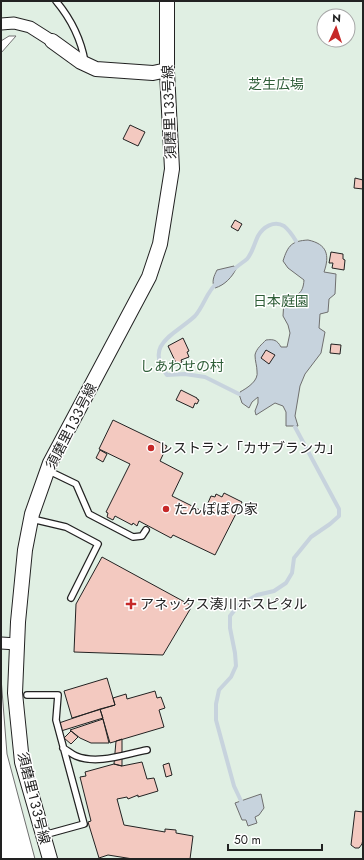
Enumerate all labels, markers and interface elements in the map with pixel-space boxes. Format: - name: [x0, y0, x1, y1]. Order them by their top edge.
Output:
- north arrow: [316, 8, 356, 48]
- text: N: [332, 10, 341, 26]
- street label: 須磨里１３３号線: [157, 64, 181, 160]
- park label: 芝生広場: [248, 74, 304, 94]
- park label: 日本庭園: [253, 291, 309, 311]
- park label: しあわせの村: [140, 356, 224, 376]
- street label: 須磨里１３３号線: [41, 379, 101, 473]
- place label: レストラン「カサブランカ」: [159, 438, 341, 458]
- marker: レストラン「カサブランカ」: [146, 443, 156, 453]
- place label: たんぽぽの家: [174, 499, 258, 519]
- marker: たんぽぽの家: [161, 504, 171, 514]
- place label: アネックス湊川ホスピタル: [140, 594, 308, 614]
- marker: アネックス湊川ホスピタル: [125, 598, 137, 610]
- street label: 須磨里１３３号線: [13, 750, 55, 846]
- scale bar: [228, 826, 322, 852]
- text: 50 m: [234, 831, 261, 849]

